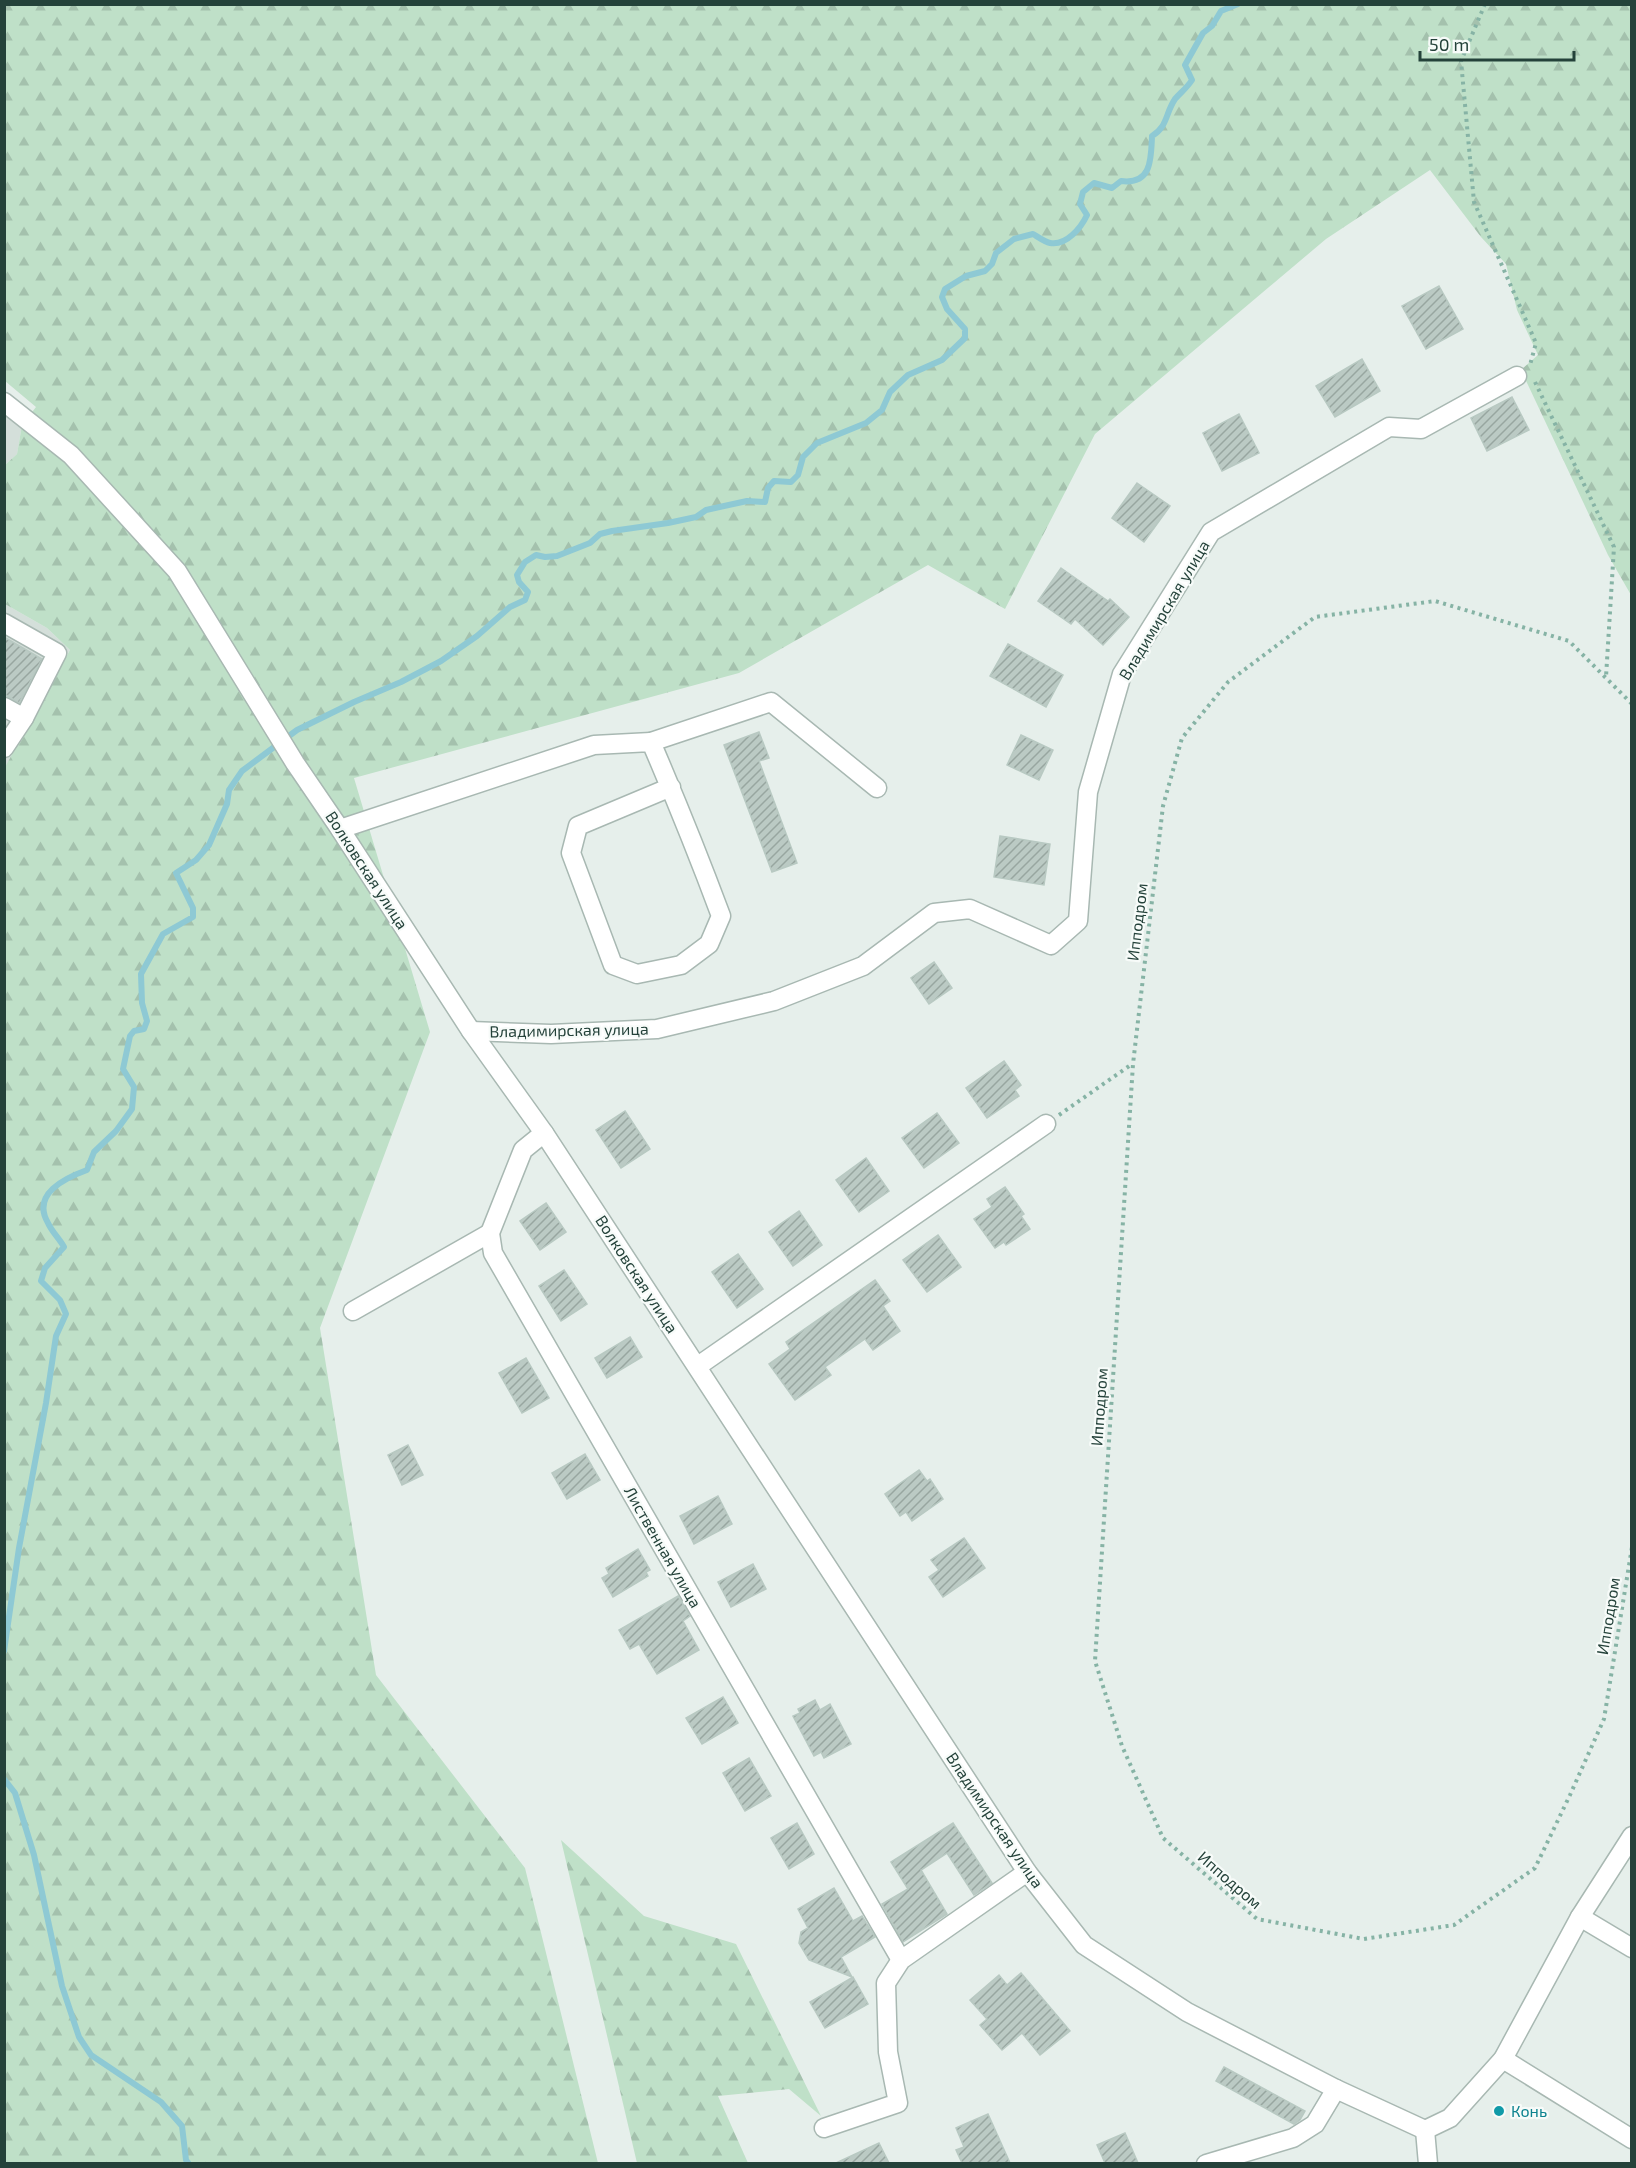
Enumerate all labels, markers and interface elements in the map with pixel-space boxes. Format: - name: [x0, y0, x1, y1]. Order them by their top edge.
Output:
- scale bar: [1420, 24, 1574, 62]
- text: 50 m: [1429, 33, 1469, 55]
- street label: Владимирская улица: [1114, 537, 1214, 683]
- street label: Волковская улица: [321, 807, 413, 933]
- street label: Ипподром: [1122, 882, 1151, 962]
- street label: Владимирская улица: [489, 1019, 649, 1041]
- street label: Волковская улица: [591, 1211, 683, 1337]
- street label: Ипподром: [1086, 1367, 1111, 1447]
- street label: Лиственная улица: [620, 1482, 706, 1612]
- street label: Ипподром: [1592, 1576, 1623, 1656]
- street label: Владимирская улица: [942, 1748, 1048, 1892]
- street label: Ипподром: [1195, 1847, 1266, 1912]
- place label: Конь: [1511, 2101, 1547, 2120]
- marker: Конь: [1492, 2104, 1506, 2118]

